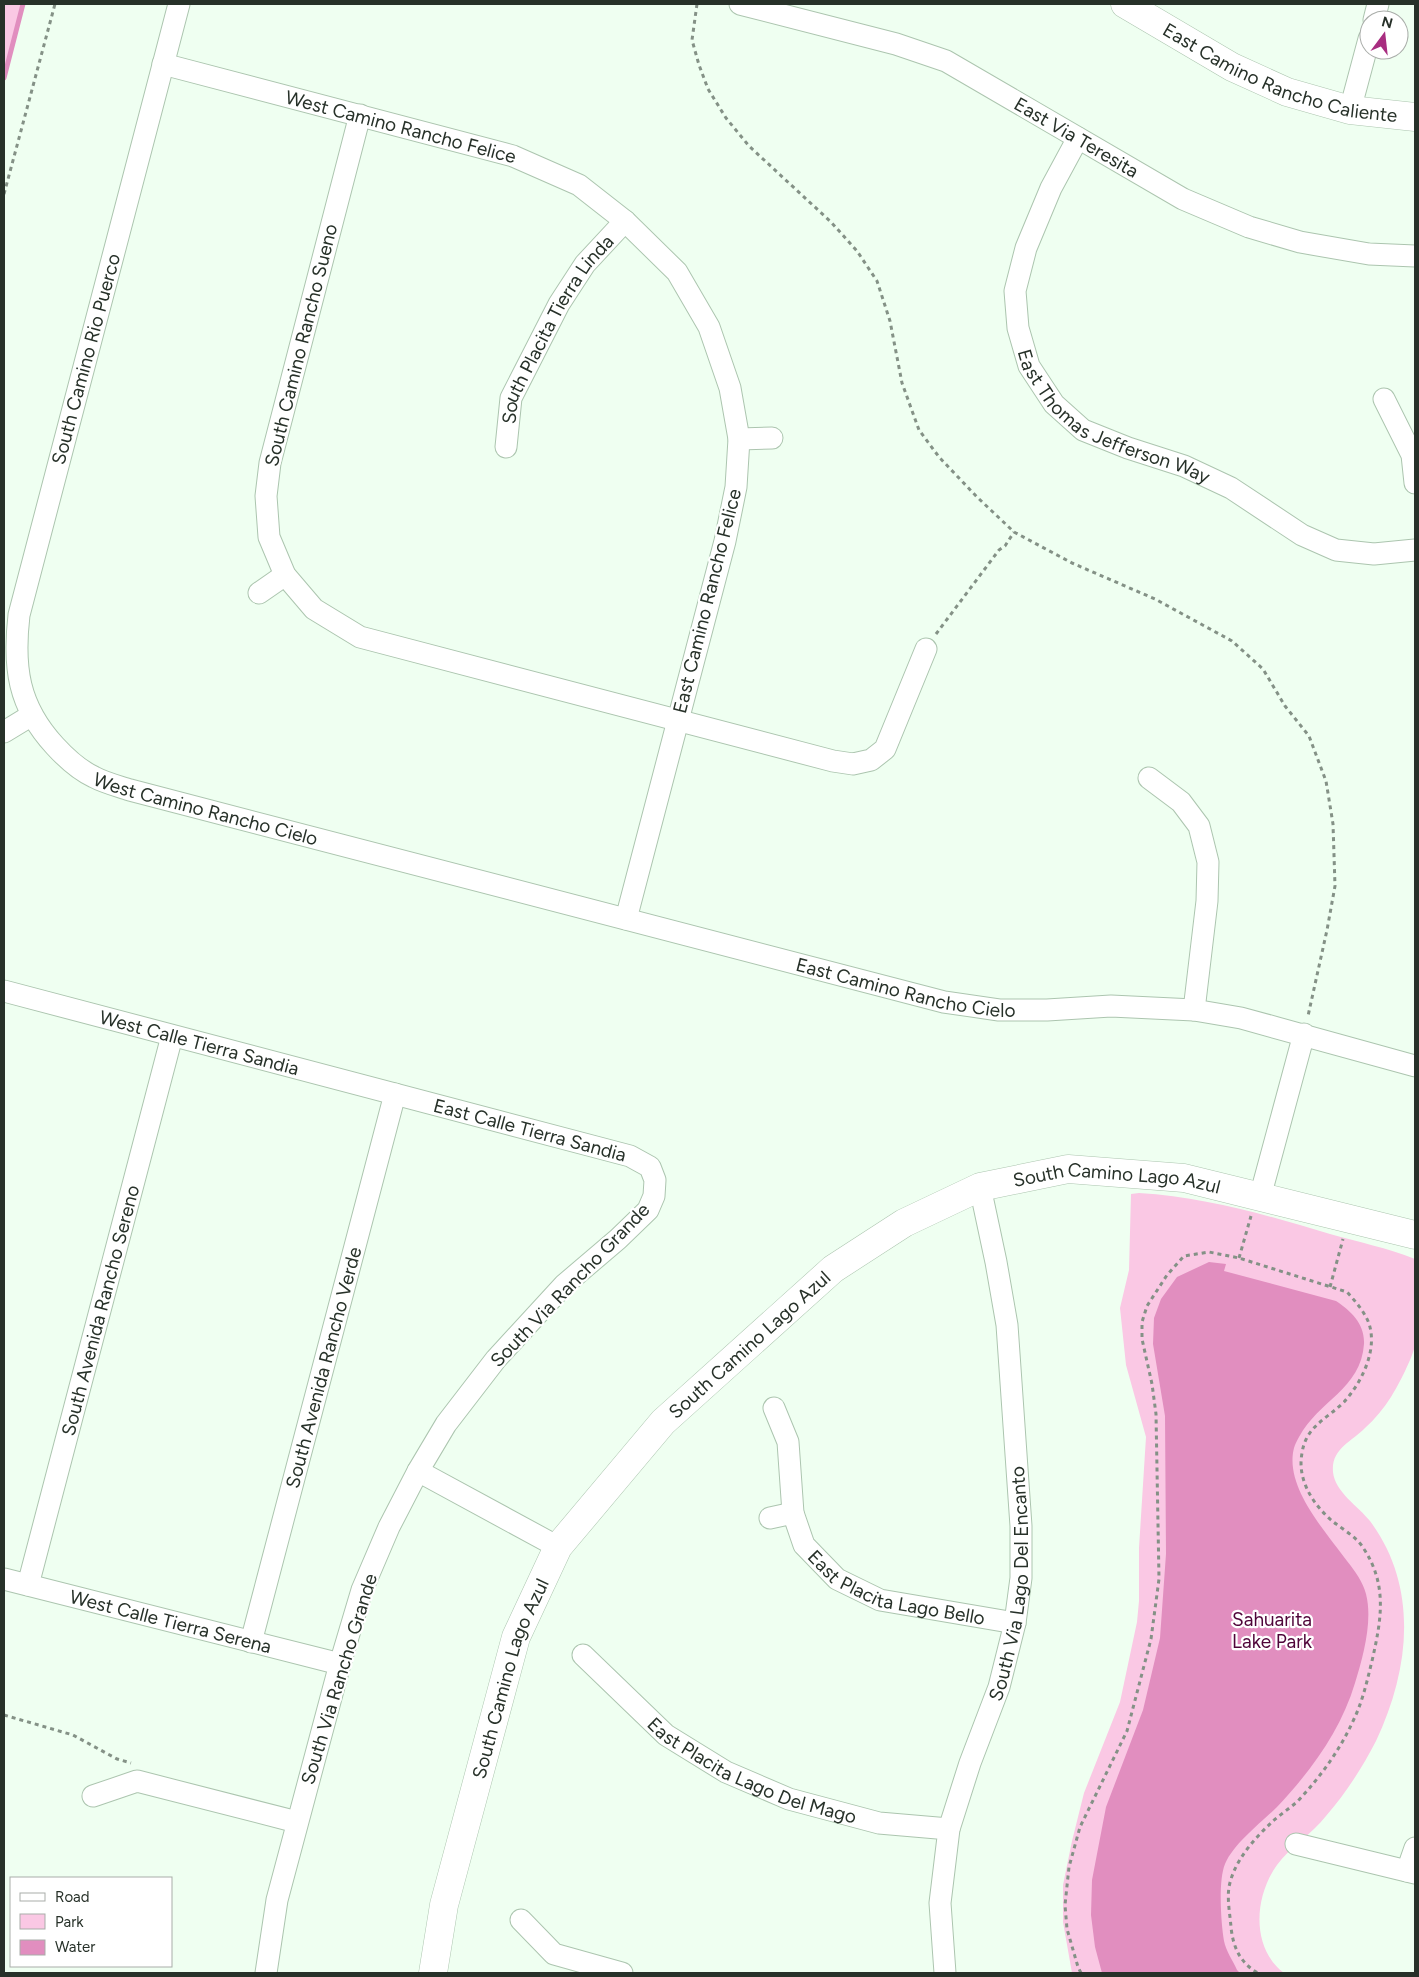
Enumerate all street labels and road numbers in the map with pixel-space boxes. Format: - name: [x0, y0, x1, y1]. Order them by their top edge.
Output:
- street label: East Camino Rancho Caliente: [1159, 18, 1399, 127]
- street label: West Camino Rancho Felice: [283, 85, 519, 168]
- street label: East Via Teresita: [1010, 92, 1143, 182]
- street label: South Camino Rancho Sueno: [260, 221, 342, 469]
- street label: South Placita Tierra Linda: [497, 230, 618, 425]
- street label: South Camino Rio Puerco: [47, 251, 125, 467]
- street label: East Thomas Jefferson Way: [1013, 346, 1214, 488]
- street label: East Camino Rancho Felice: [668, 486, 746, 716]
- street label: West Camino Rancho Cielo: [90, 767, 320, 850]
- street label: East Camino Rancho Cielo: [794, 952, 1016, 1022]
- street label: West Calle Tierra Sandia: [97, 1005, 302, 1080]
- street label: East Calle Tierra Sandia: [431, 1093, 629, 1166]
- street label: South Camino Lago Azul: [1011, 1158, 1223, 1198]
- street label: South Avenida Rancho Sereno: [56, 1182, 144, 1438]
- street label: South Via Rancho Grande: [486, 1198, 654, 1372]
- street label: South Avenida Rancho Verde: [280, 1244, 366, 1491]
- street label: South Camino Lago Azul: [664, 1266, 835, 1423]
- street label: South Via Lago Del Encanto: [983, 1465, 1033, 1704]
- street label: East Placita Lago Bello: [803, 1545, 987, 1629]
- street label: South Via Rancho Grande: [296, 1571, 382, 1787]
- street label: South Camino Lago Azul: [467, 1575, 553, 1781]
- street label: West Calle Tierra Serena: [67, 1585, 274, 1658]
- street label: East Placita Lago Del Mago: [643, 1712, 859, 1828]

